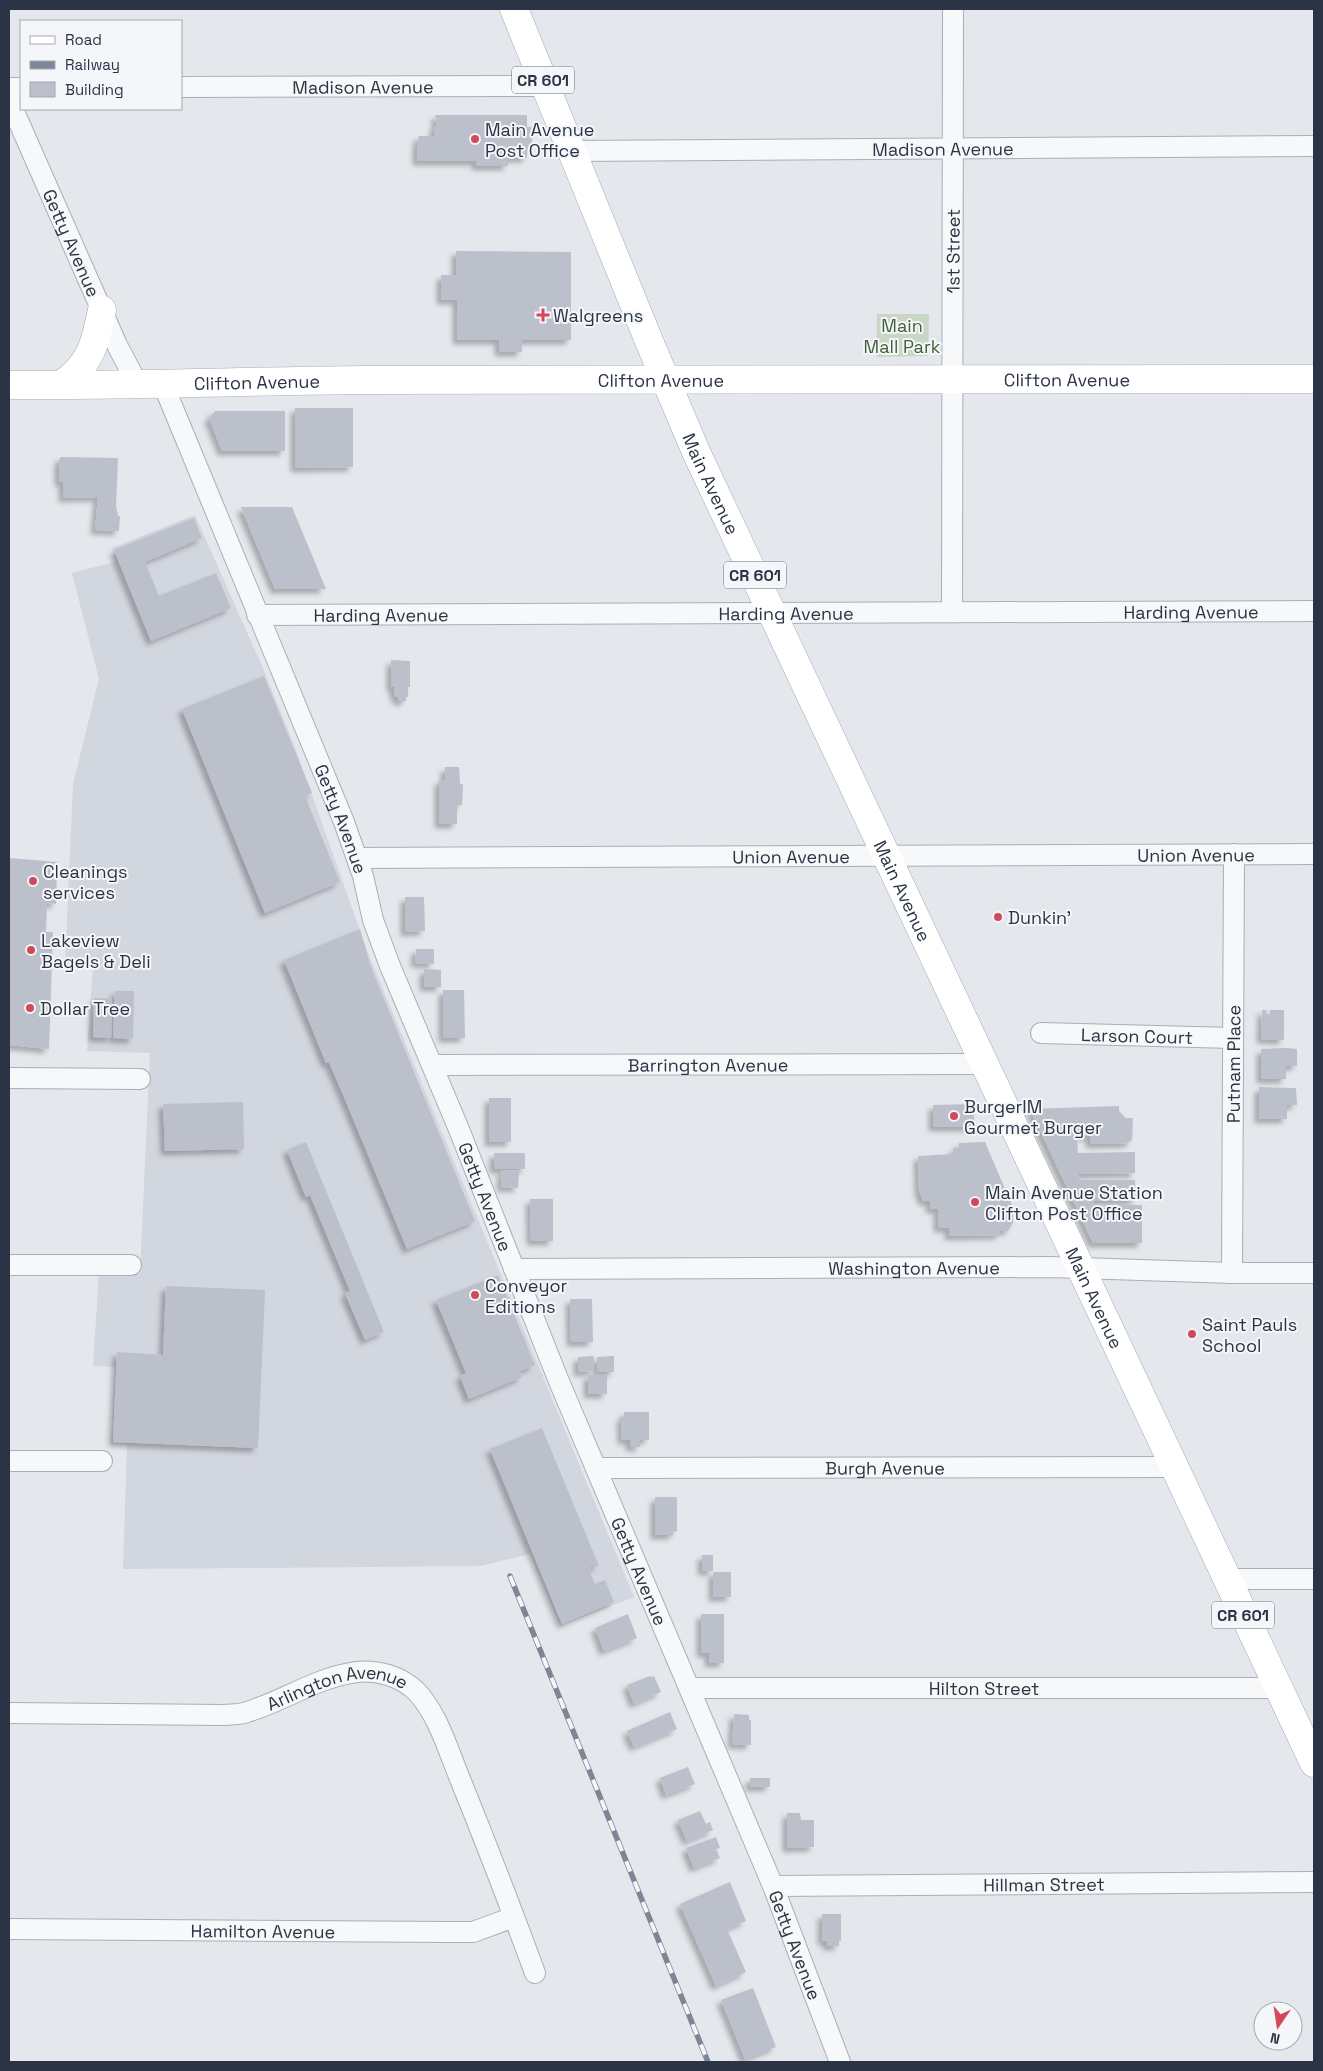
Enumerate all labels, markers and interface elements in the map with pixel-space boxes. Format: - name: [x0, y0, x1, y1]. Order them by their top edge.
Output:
- legend: [20, 20, 182, 110]
- text: Road: [65, 30, 102, 49]
- text: Railway: [65, 55, 120, 74]
- road number: CR 601: [512, 66, 574, 94]
- street label: Madison Avenue: [292, 75, 434, 98]
- text: Building: [65, 80, 124, 99]
- place label: Main Avenue Post Office: [485, 118, 594, 162]
- marker: Main Avenue Post Office: [469, 133, 481, 145]
- street label: Madison Avenue: [872, 137, 1014, 160]
- street label: Getty Avenue: [38, 185, 106, 300]
- street label: 1st Street: [941, 209, 964, 293]
- place label: Walgreens: [553, 304, 643, 327]
- marker: Walgreens: [537, 309, 549, 321]
- park label: Main Mall Park: [864, 314, 941, 358]
- street label: Clifton Avenue: [598, 368, 724, 391]
- street label: Clifton Avenue: [1004, 368, 1130, 391]
- street label: Clifton Avenue: [194, 369, 320, 395]
- street label: Main Avenue: [678, 429, 745, 538]
- road number: CR 601: [724, 562, 786, 588]
- street label: Harding Avenue: [1123, 600, 1259, 623]
- street label: Harding Avenue: [718, 601, 854, 625]
- street label: Harding Avenue: [313, 603, 449, 626]
- street label: Getty Avenue: [310, 761, 373, 877]
- street label: Main Avenue: [869, 836, 937, 945]
- street label: Union Avenue: [1137, 843, 1255, 866]
- street label: Union Avenue: [732, 844, 850, 868]
- place label: Cleanings services: [43, 860, 128, 904]
- marker: Cleanings services: [27, 875, 39, 887]
- place label: Dunkin': [1008, 906, 1071, 929]
- marker: Dunkin': [992, 911, 1004, 923]
- place label: Lakeview Bagels & Deli: [41, 929, 151, 973]
- marker: Lakeview Bagels & Deli: [25, 944, 37, 956]
- place label: Dollar Tree: [40, 997, 130, 1020]
- marker: Dollar Tree: [24, 1002, 36, 1014]
- street label: Putnam Place: [1221, 1005, 1245, 1123]
- street label: Larson Court: [1081, 1023, 1193, 1048]
- street label: Barrington Avenue: [627, 1053, 789, 1076]
- place label: BurgerIM Gourmet Burger: [964, 1095, 1102, 1139]
- marker: BurgerIM Gourmet Burger: [948, 1110, 960, 1122]
- street label: Getty Avenue: [454, 1139, 518, 1255]
- place label: Main Avenue Station Clifton Post Office: [985, 1181, 1163, 1225]
- marker: Main Avenue Station Clifton Post Office: [969, 1196, 981, 1208]
- street label: Main Avenue: [1061, 1243, 1128, 1352]
- street label: Washington Avenue: [828, 1256, 1000, 1279]
- place label: Conveyor Editions: [485, 1274, 568, 1318]
- marker: Conveyor Editions: [469, 1289, 481, 1301]
- place label: Saint Pauls School: [1202, 1313, 1297, 1357]
- marker: Saint Pauls School: [1186, 1328, 1198, 1340]
- street label: Burgh Avenue: [825, 1456, 945, 1479]
- street label: Getty Avenue: [606, 1513, 673, 1629]
- road number: CR 601: [1212, 1602, 1274, 1628]
- street label: Arlington Avenue: [263, 1660, 413, 1715]
- street label: Hilton Street: [929, 1677, 1039, 1700]
- street label: Hillman Street: [983, 1872, 1105, 1896]
- street label: Getty Avenue: [764, 1887, 827, 2003]
- street label: Hamilton Avenue: [191, 1919, 335, 1943]
- north arrow: [1253, 2001, 1303, 2051]
- text: N: [1268, 2029, 1282, 2048]

